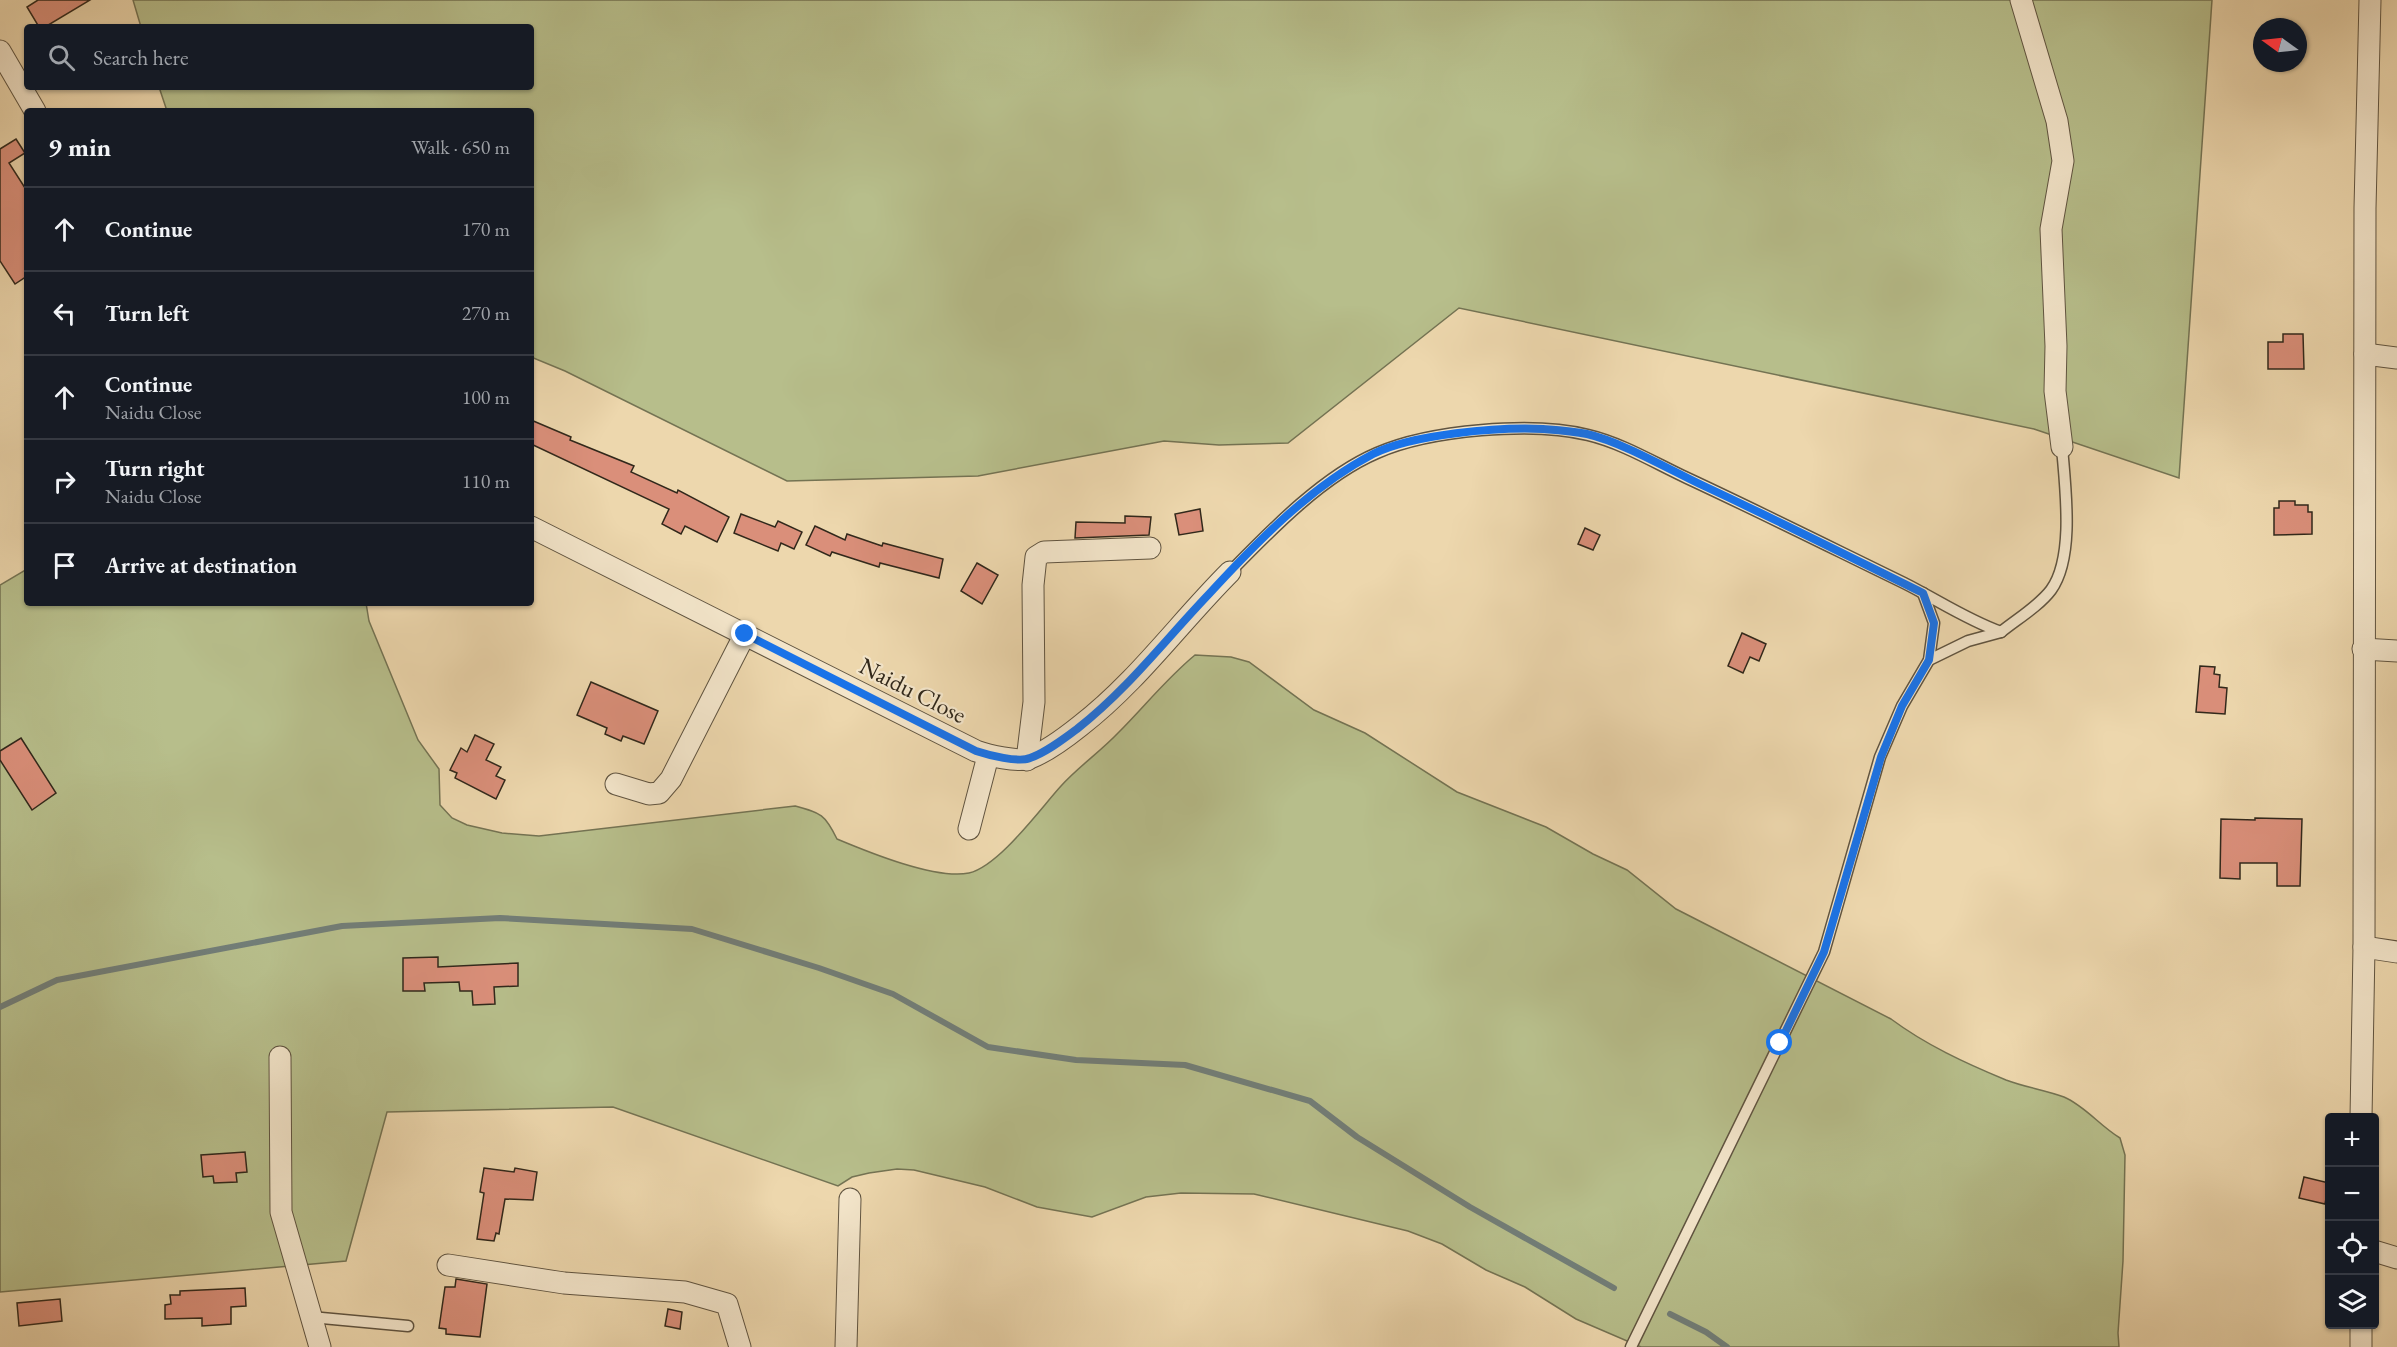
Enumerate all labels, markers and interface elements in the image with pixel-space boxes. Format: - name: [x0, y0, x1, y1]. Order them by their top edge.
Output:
- north arrow: [2253, 18, 2307, 72]
- search box: [24, 24, 534, 90]
- icon: search: [45, 41, 78, 74]
- text: Search here: [93, 43, 188, 72]
- text: 9 min: [48, 130, 111, 164]
- text: Walk · 650 m: [411, 134, 510, 160]
- icon: ahead: [48, 213, 81, 246]
- text: Continue: [105, 215, 192, 244]
- text: 170 m: [462, 216, 510, 242]
- icon: left: [48, 297, 81, 330]
- text: Turn left: [105, 299, 189, 328]
- text: 270 m: [462, 300, 510, 326]
- text: Continue: [105, 370, 192, 399]
- icon: ahead: [48, 381, 81, 414]
- text: 100 m: [462, 384, 510, 410]
- text: Naidu Close: [105, 399, 202, 425]
- text: Turn right: [105, 454, 204, 483]
- icon: right: [48, 465, 81, 498]
- text: 110 m: [462, 468, 510, 494]
- text: Naidu Close: [105, 483, 202, 509]
- icon: arrive: [48, 549, 81, 582]
- text: Arrive at destination: [105, 551, 297, 580]
- route end: [731, 620, 757, 646]
- street label: Naidu Close: [854, 650, 972, 730]
- route start: [1766, 1029, 1792, 1055]
- map controls: [2325, 1113, 2379, 1329]
- button: +: [2325, 1113, 2379, 1167]
- button: −: [2325, 1167, 2379, 1221]
- button: locate: [2325, 1221, 2379, 1275]
- button: layers: [2325, 1275, 2379, 1329]

